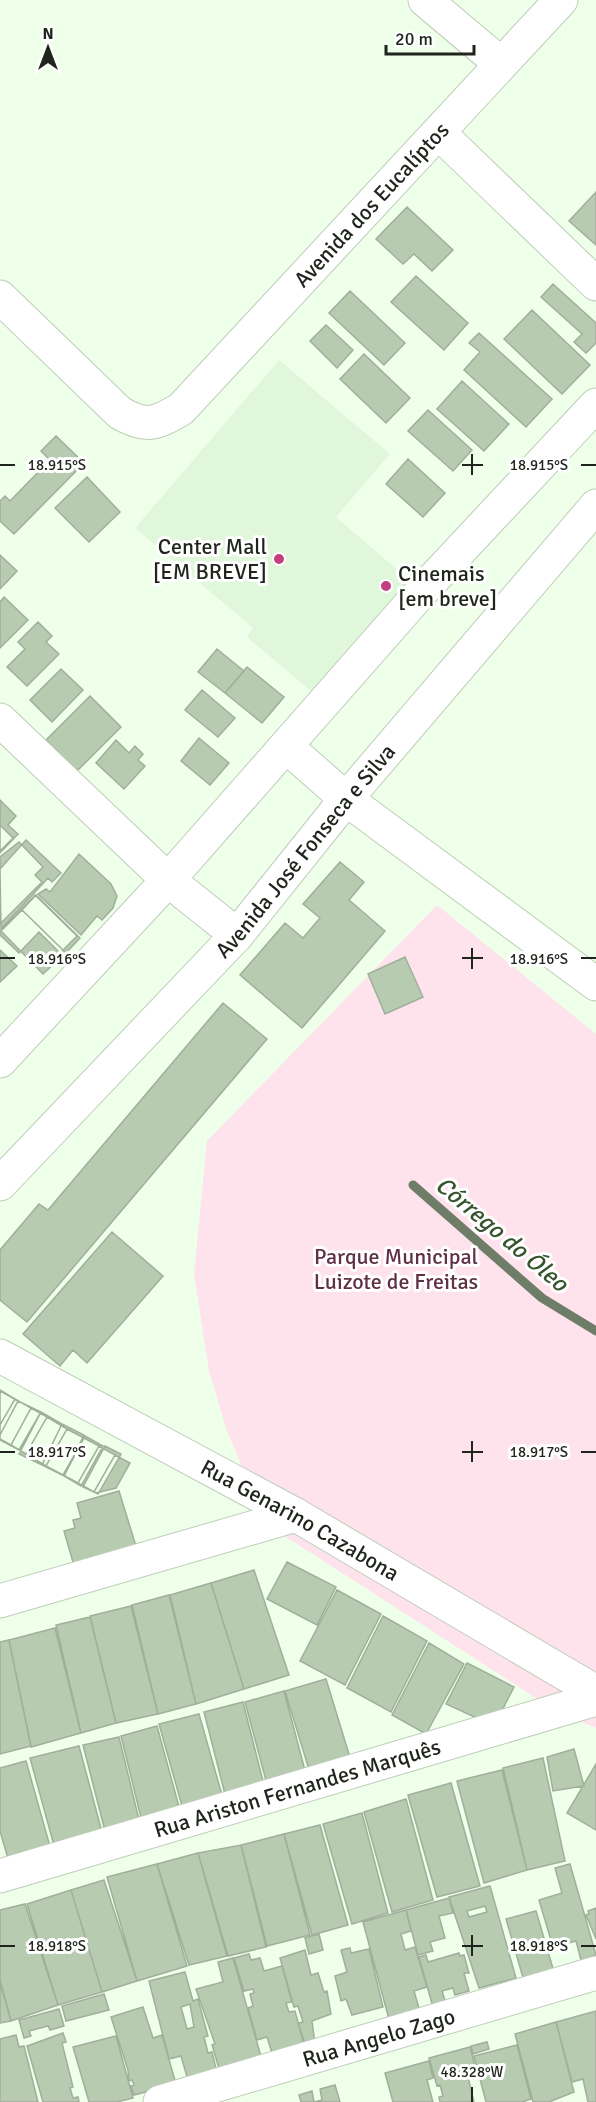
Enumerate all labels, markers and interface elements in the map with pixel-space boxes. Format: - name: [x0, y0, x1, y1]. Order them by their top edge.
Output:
- north arrow: [18, 18, 78, 78]
- scale bar: [386, 18, 474, 56]
- text: N: [42, 24, 54, 44]
- text: 20 m: [395, 28, 433, 50]
- street label: Avenida dos Eucalíptos: [288, 116, 454, 293]
- text: 18.915°S: [28, 456, 86, 474]
- text: 18.915°S: [510, 456, 568, 474]
- place label: Center Mall [EM BREVE]: [153, 533, 267, 585]
- marker: Center Mall [EM BREVE]: [272, 552, 286, 566]
- place label: Cinemais [em breve]: [398, 560, 497, 612]
- marker: Cinemais [em breve]: [379, 579, 393, 593]
- street label: Avenida José Fonseca e Silva: [209, 738, 401, 963]
- text: 18.916°S: [28, 950, 86, 968]
- text: 18.916°S: [510, 950, 568, 968]
- water label: Córrego do Óleo: [430, 1170, 576, 1299]
- park label: Parque Municipal Luizote de Freitas: [314, 1243, 478, 1295]
- text: 18.917°S: [28, 1443, 86, 1461]
- text: 18.917°S: [510, 1443, 568, 1461]
- street label: Rua Genarino Cazabona: [196, 1453, 404, 1586]
- street label: Rua Ariston Fernandes Marquês: [151, 1732, 444, 1843]
- text: 18.918°S: [28, 1937, 86, 1955]
- text: 18.918°S: [510, 1937, 568, 1955]
- street label: Rua Angelo Zago: [299, 2002, 458, 2073]
- text: 48.328°W: [441, 2063, 504, 2081]

